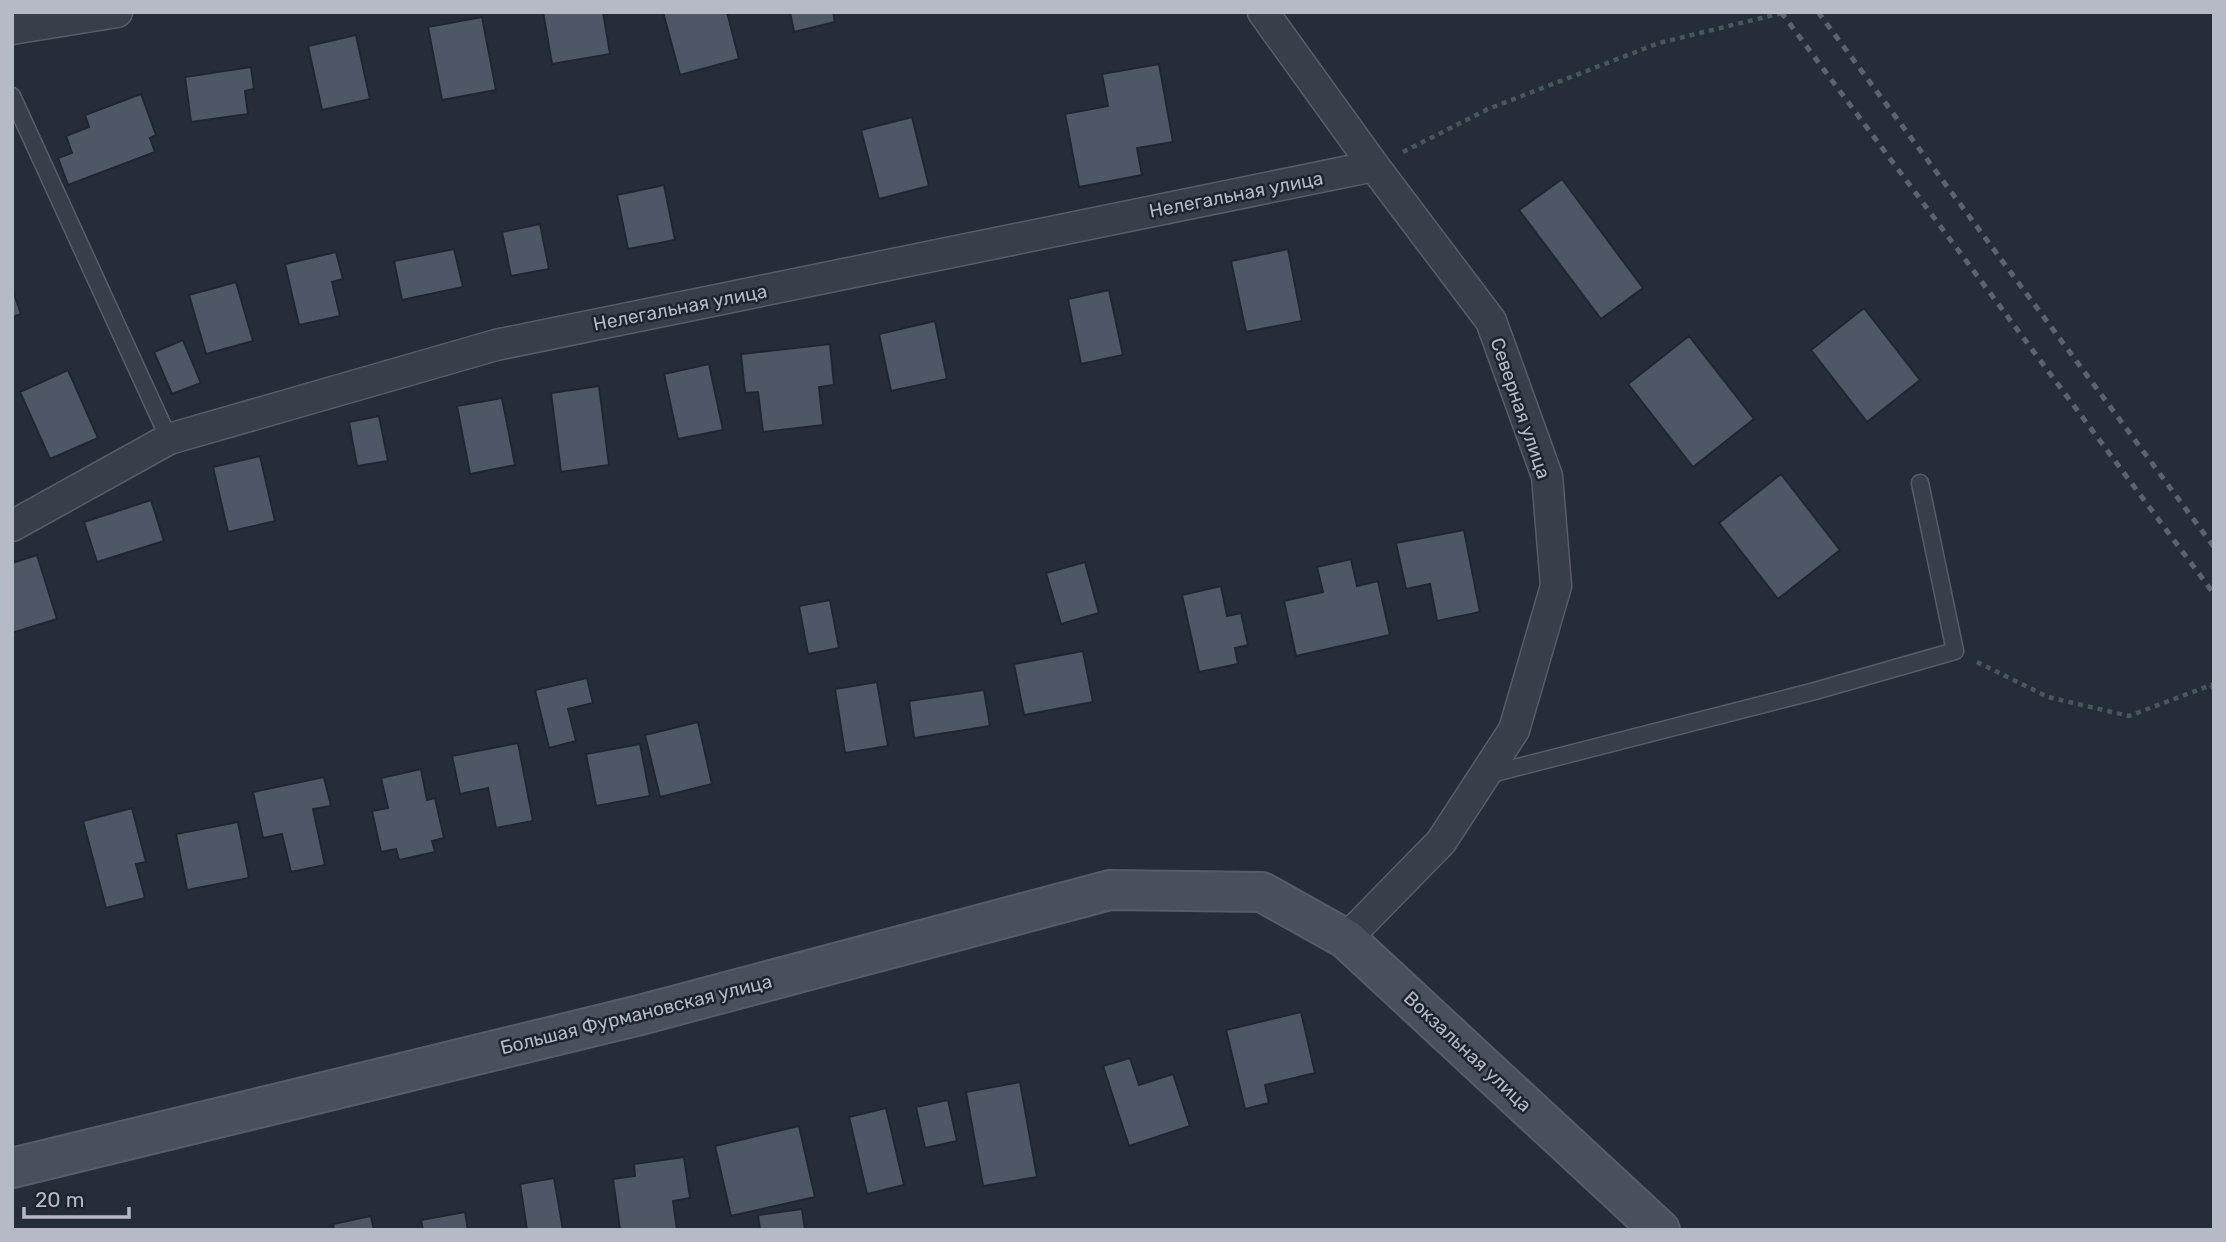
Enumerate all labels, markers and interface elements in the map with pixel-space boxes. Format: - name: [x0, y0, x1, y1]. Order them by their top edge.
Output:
- street label: Нелегальная улица: [1147, 166, 1325, 223]
- street label: Нелегальная улица: [591, 279, 769, 336]
- street label: Северная улица: [1486, 335, 1555, 482]
- street label: Большая Фурмановская улица: [498, 970, 774, 1059]
- street label: Вокзальная улица: [1399, 986, 1536, 1116]
- scale bar: [24, 1176, 130, 1220]
- text: 20 m: [35, 1187, 84, 1212]

